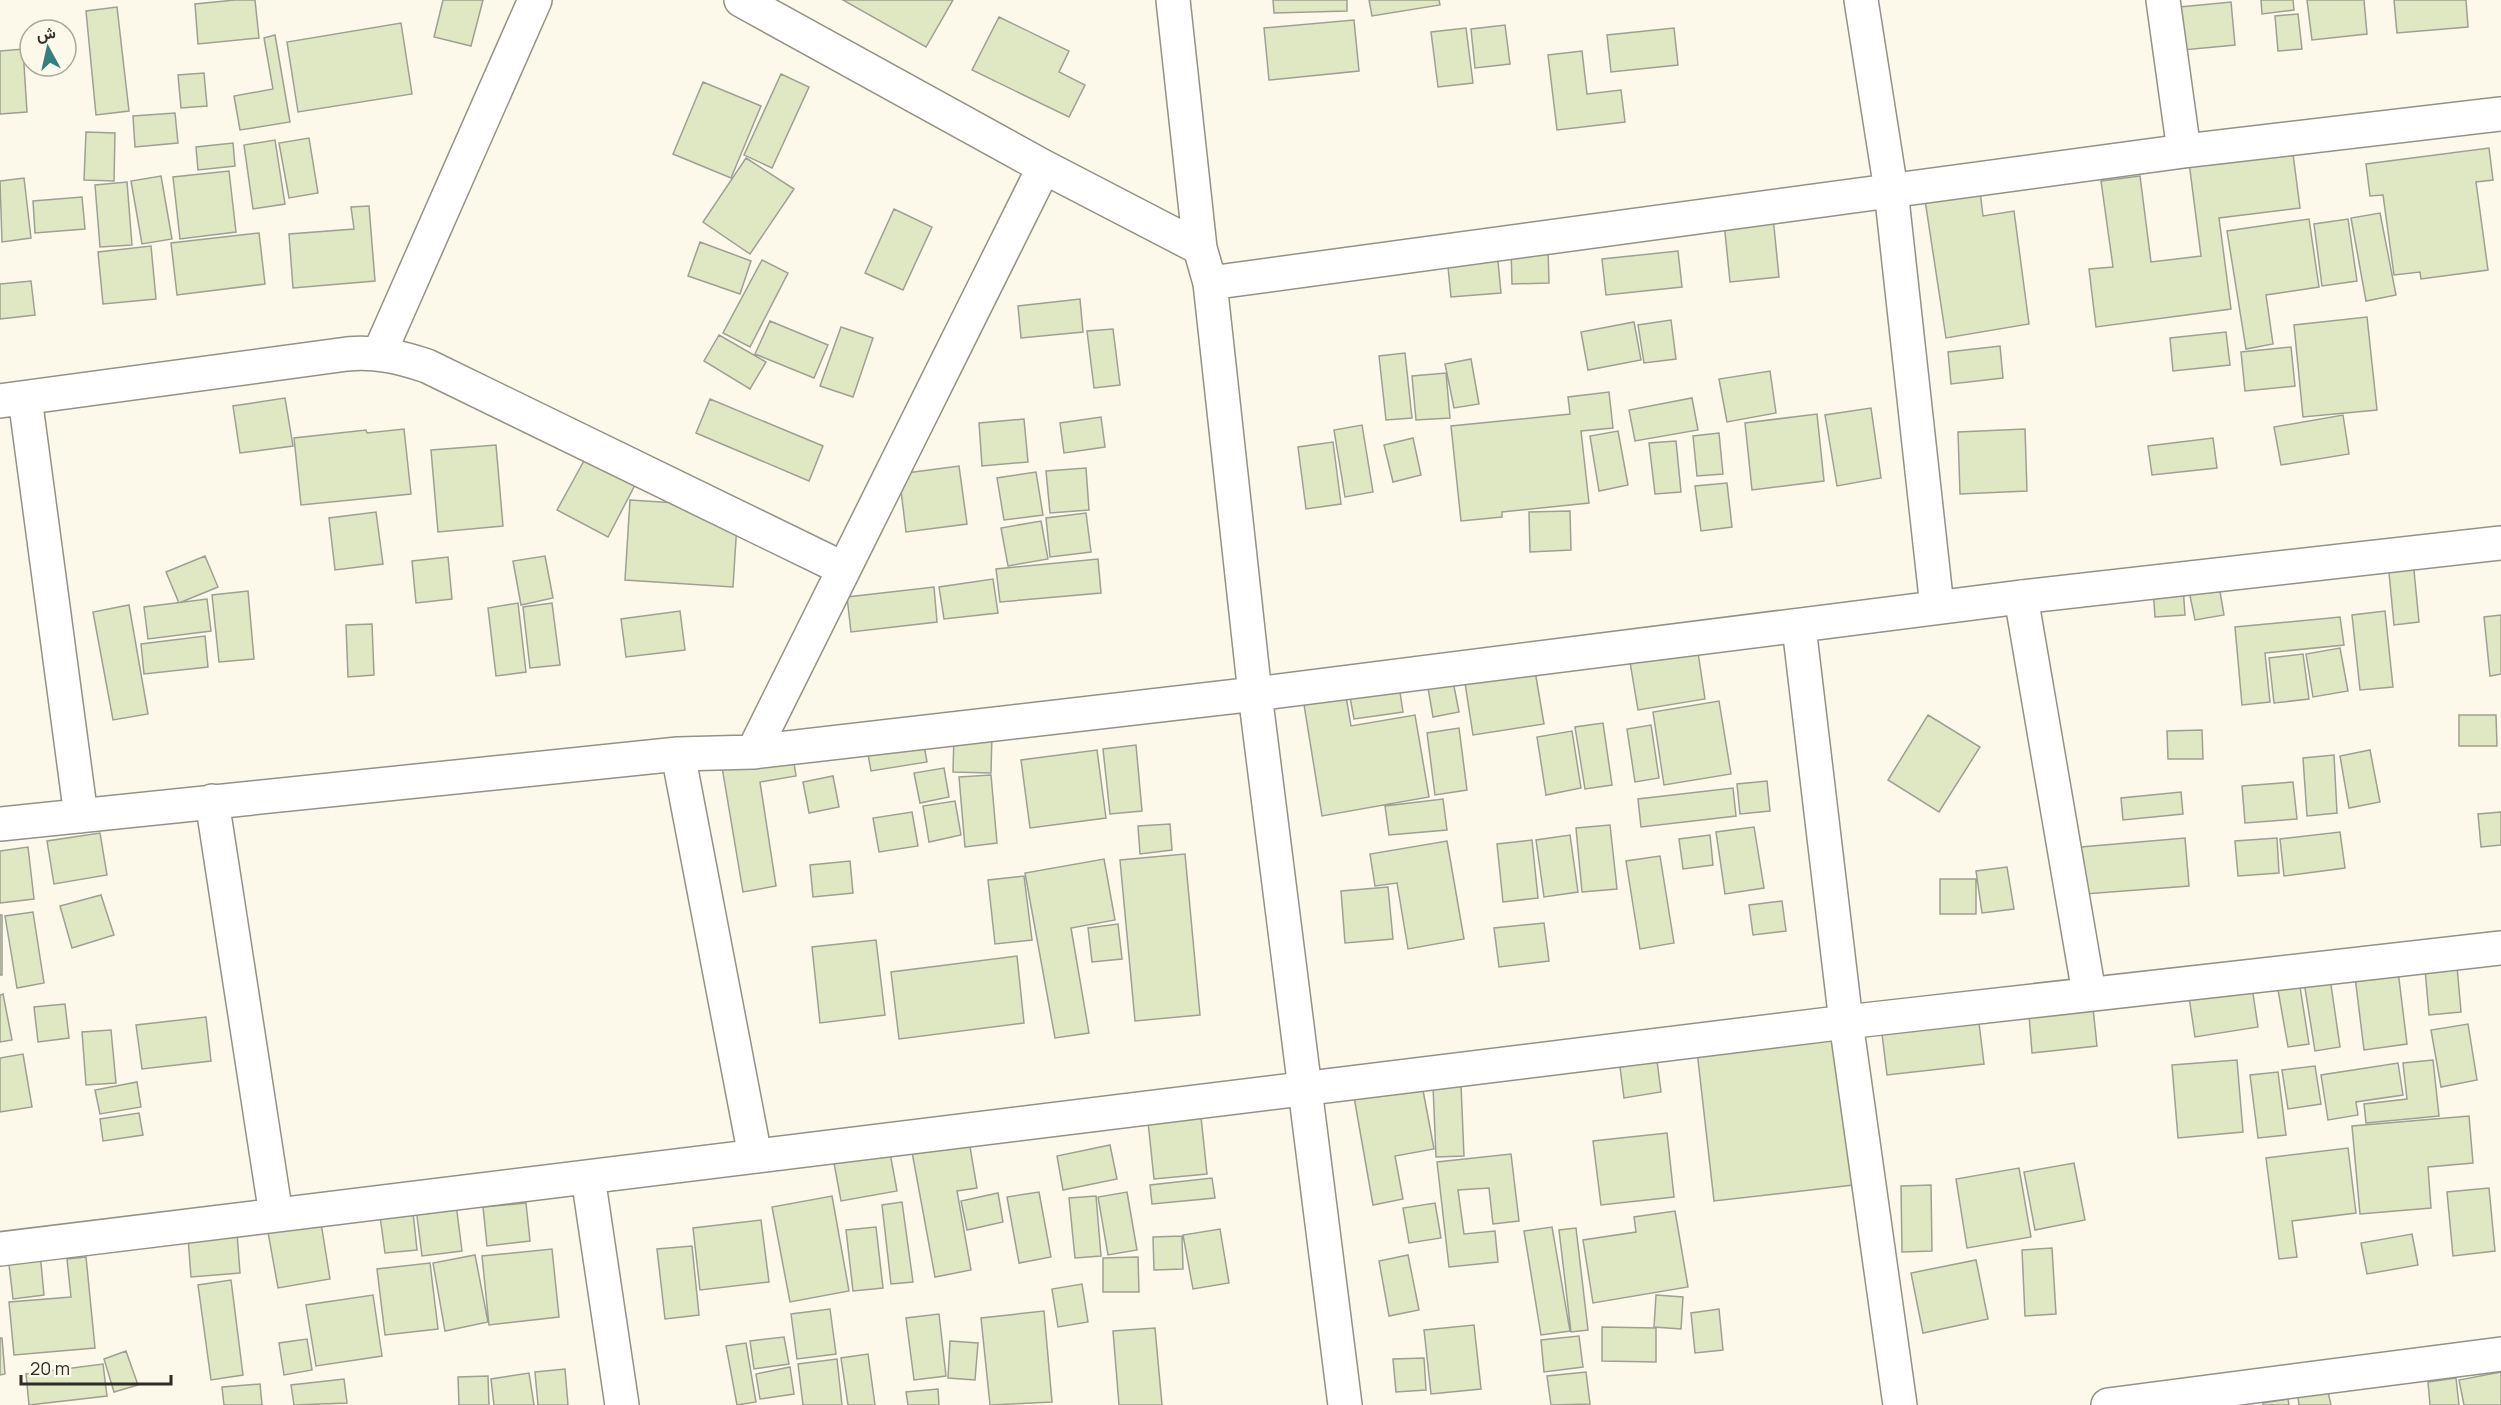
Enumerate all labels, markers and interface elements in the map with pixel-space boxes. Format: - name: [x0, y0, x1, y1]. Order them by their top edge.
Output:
- north arrow: [18, 18, 78, 78]
- text: ش: [35, 21, 57, 45]
- scale bar: [21, 1348, 171, 1386]
- text: 20 m: [30, 1356, 70, 1380]

